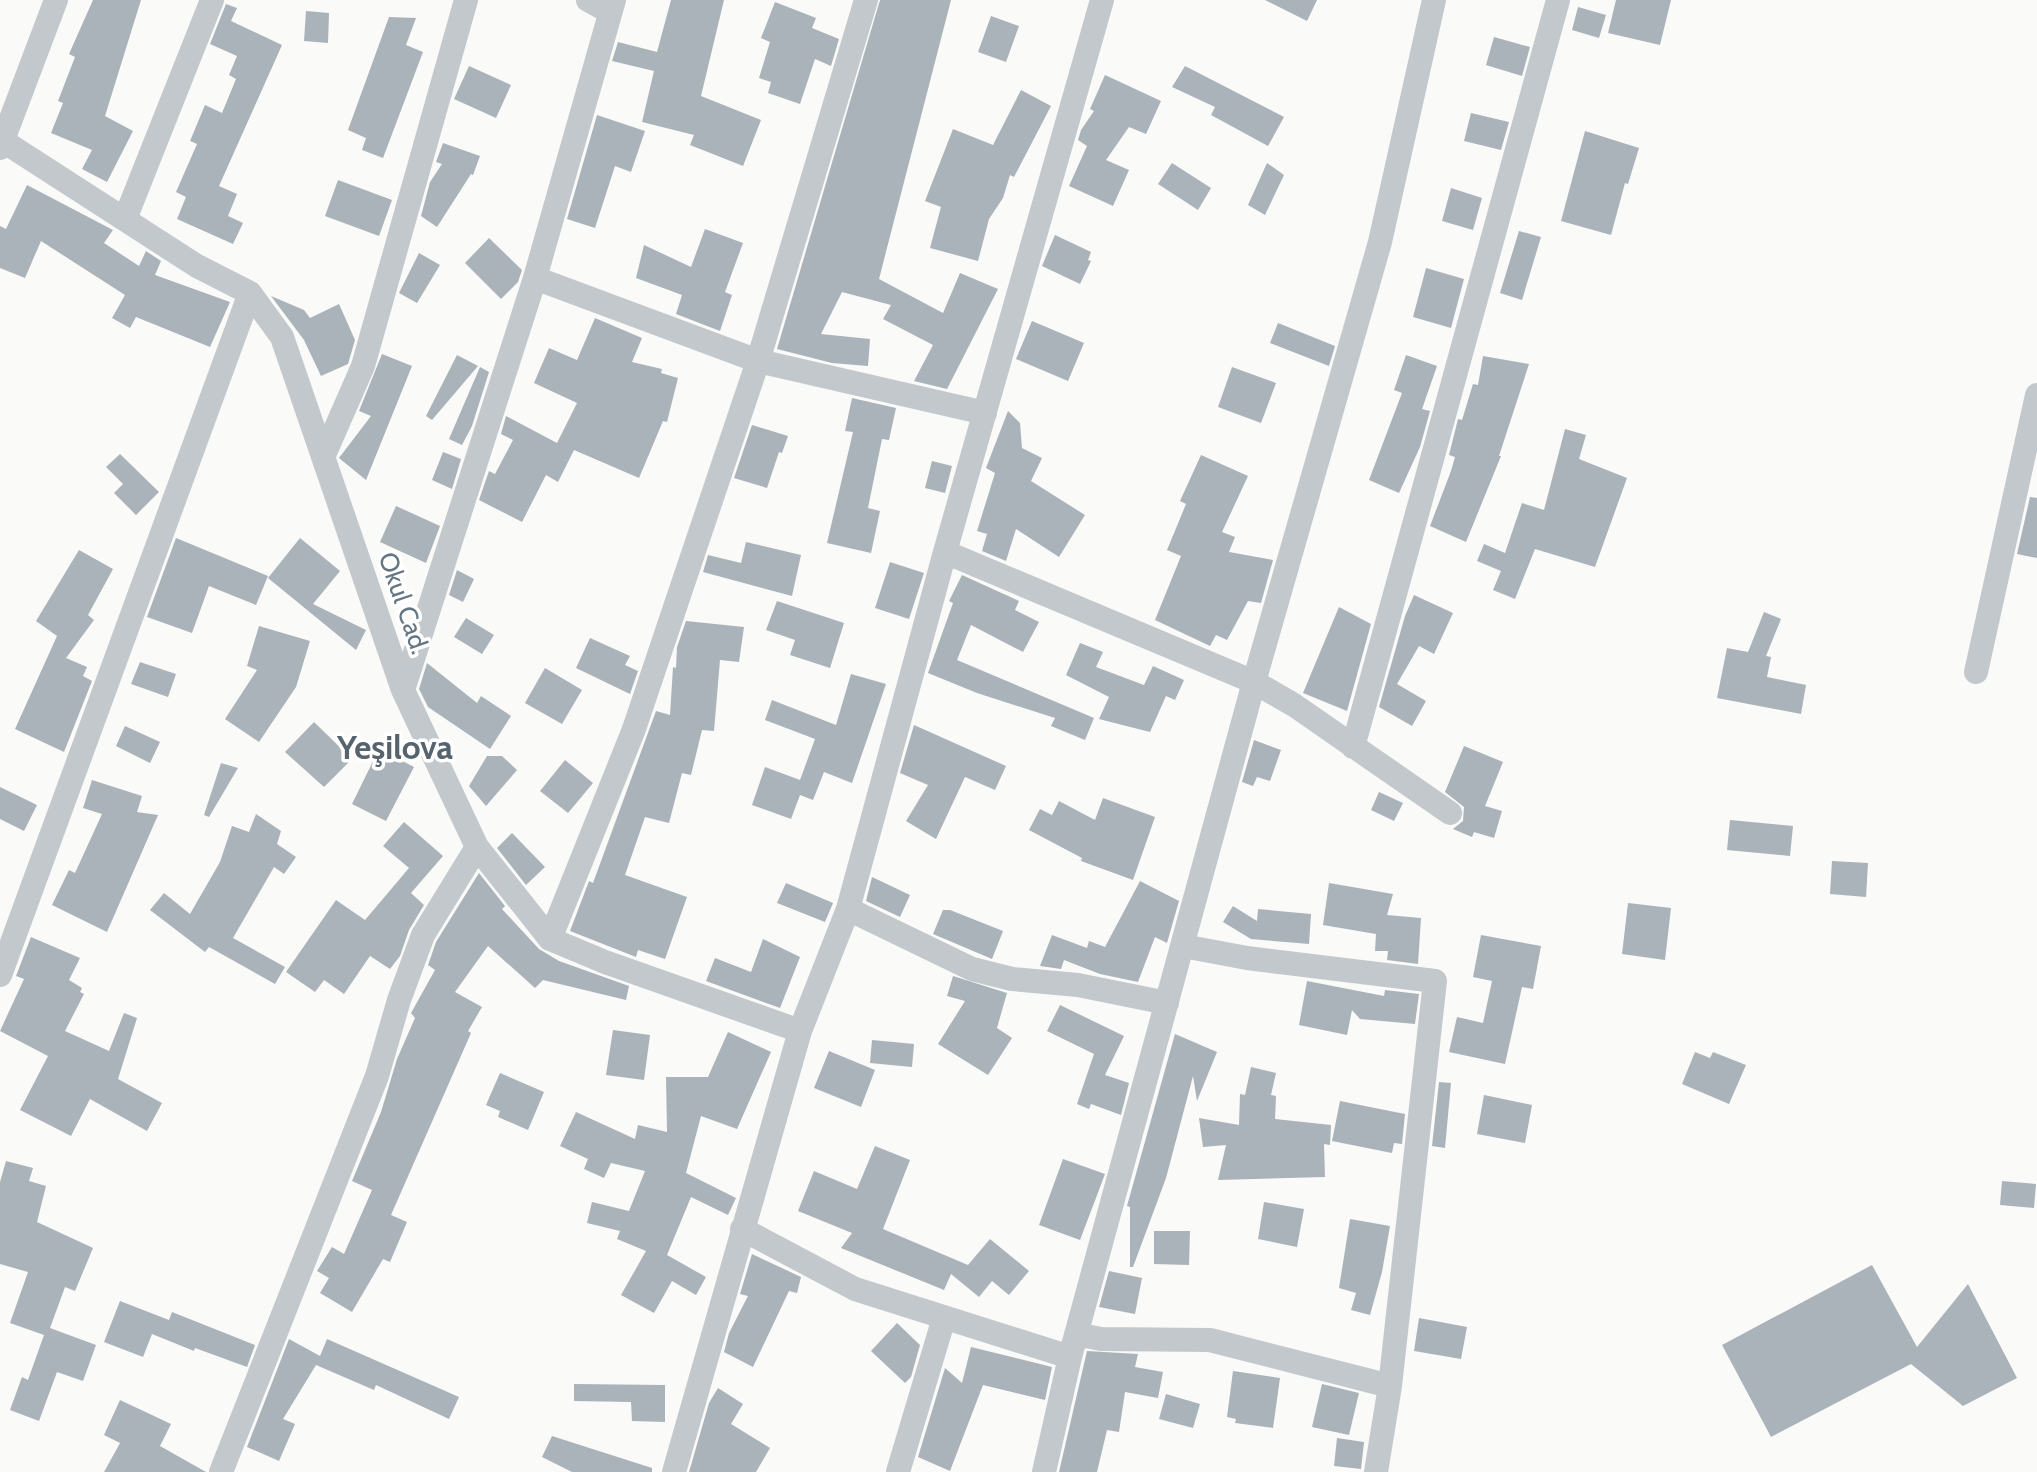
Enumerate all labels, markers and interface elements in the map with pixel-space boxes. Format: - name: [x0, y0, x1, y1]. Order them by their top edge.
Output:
- street label: Okul Cad.: [372, 548, 436, 658]
- district label: Yeşilova: [336, 727, 453, 767]

